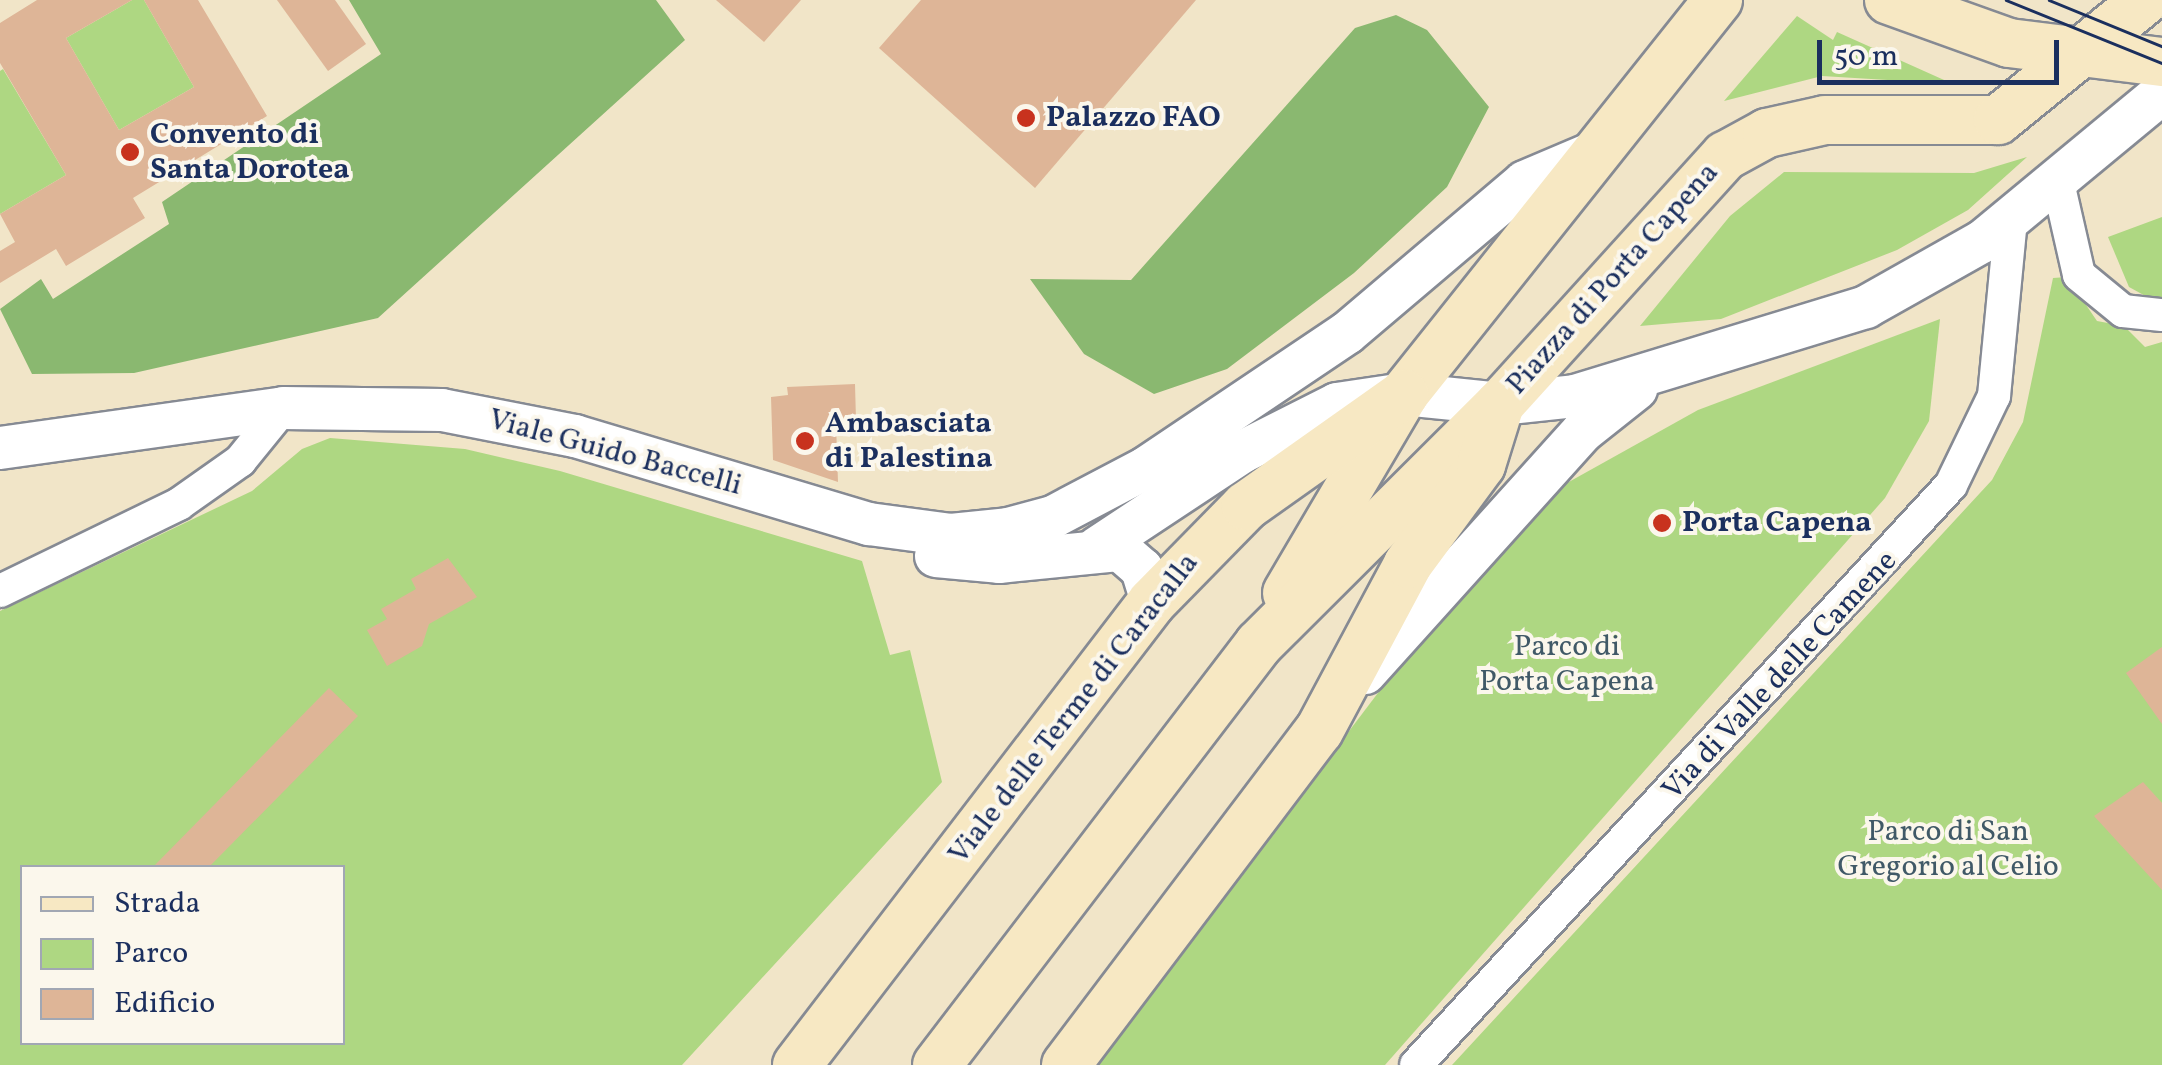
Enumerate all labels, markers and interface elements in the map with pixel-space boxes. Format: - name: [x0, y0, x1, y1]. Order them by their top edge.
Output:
- scale bar: [1822, 20, 2064, 82]
- text: 50 m: [1834, 36, 1898, 78]
- place label: Palazzo FAO: [1046, 100, 1221, 136]
- marker: Palazzo FAO: [1015, 107, 1037, 129]
- place label: Convento di Santa Dorotea: [150, 117, 350, 188]
- marker: Convento di Santa Dorotea: [119, 141, 141, 163]
- street label: Piazza di Porta Capena: [1499, 155, 1727, 403]
- street label: Viale Guido Baccelli: [484, 402, 746, 504]
- place label: Ambasciata di Palestina: [825, 406, 993, 476]
- marker: Ambasciata di Palestina: [794, 430, 816, 452]
- place label: Porta Capena: [1682, 505, 1872, 541]
- marker: Porta Capena: [1651, 512, 1673, 534]
- street label: Via di Valle delle Camene: [1655, 544, 1905, 808]
- street label: Viale delle Terme di Caracalla: [941, 546, 1207, 872]
- park label: Parco di Porta Capena: [1479, 629, 1655, 700]
- park label: Parco di San Gregorio al Celio: [1837, 814, 2059, 884]
- legend: [20, 865, 345, 1045]
- text: Strada: [114, 883, 200, 925]
- text: Parco: [114, 933, 188, 975]
- text: Edificio: [114, 983, 215, 1025]

